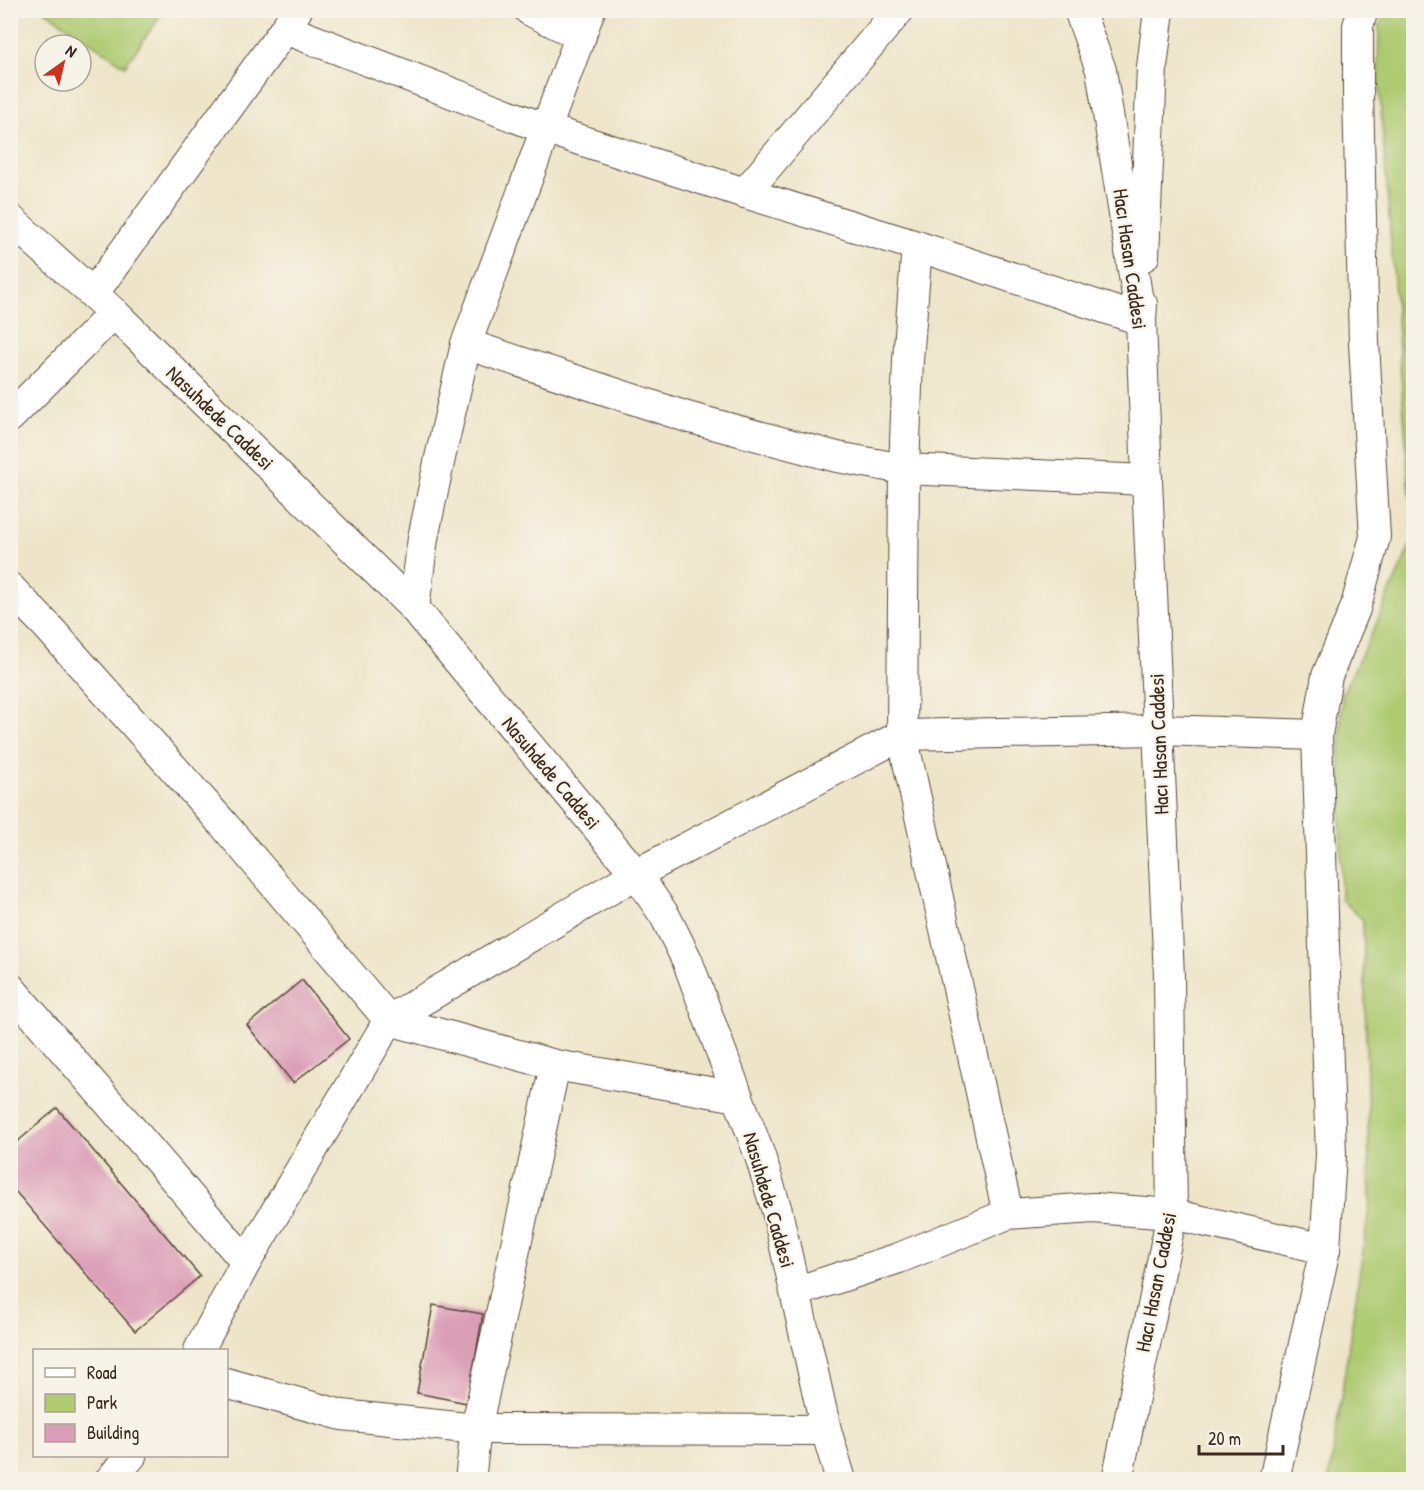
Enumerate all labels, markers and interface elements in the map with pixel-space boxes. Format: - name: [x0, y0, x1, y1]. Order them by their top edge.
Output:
- north arrow: [33, 33, 93, 93]
- text: N: [62, 39, 81, 62]
- street label: Hacı Hasan Caddesi: [1106, 187, 1155, 331]
- street label: Nasuhdede Caddesi: [160, 359, 281, 477]
- street label: Hacı Hasan Caddesi: [1142, 673, 1175, 815]
- street label: Nasuhdede Caddesi: [495, 710, 607, 836]
- street label: Nasuhdede Caddesi: [736, 1129, 803, 1271]
- street label: Hacı Hasan Caddesi: [1128, 1210, 1183, 1354]
- legend: [33, 1349, 228, 1457]
- text: Road: [87, 1360, 117, 1385]
- text: Park: [87, 1390, 118, 1415]
- scale bar: [1199, 1418, 1283, 1456]
- text: Building: [87, 1420, 139, 1445]
- text: 20 m: [1208, 1426, 1241, 1451]

